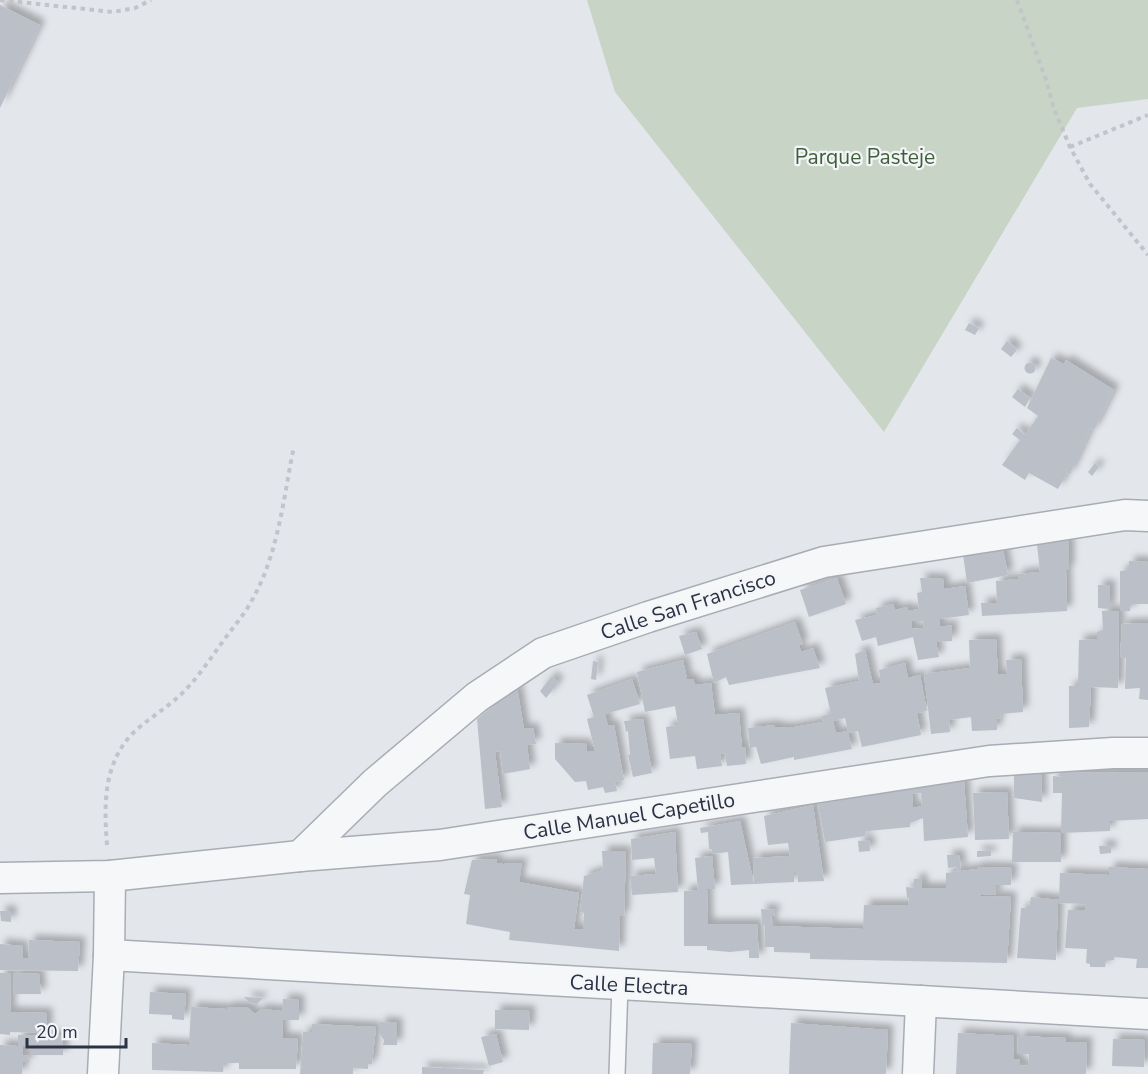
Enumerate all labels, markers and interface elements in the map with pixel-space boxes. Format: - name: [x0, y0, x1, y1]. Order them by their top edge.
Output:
- park label: Parque Pasteje: [795, 143, 935, 171]
- street label: Calle San Francisco: [597, 563, 779, 647]
- street label: Calle Manuel Capetillo: [521, 785, 737, 847]
- street label: Calle Electra: [569, 968, 689, 1002]
- scale bar: [27, 1011, 126, 1049]
- text: 20 m: [36, 1020, 78, 1044]

